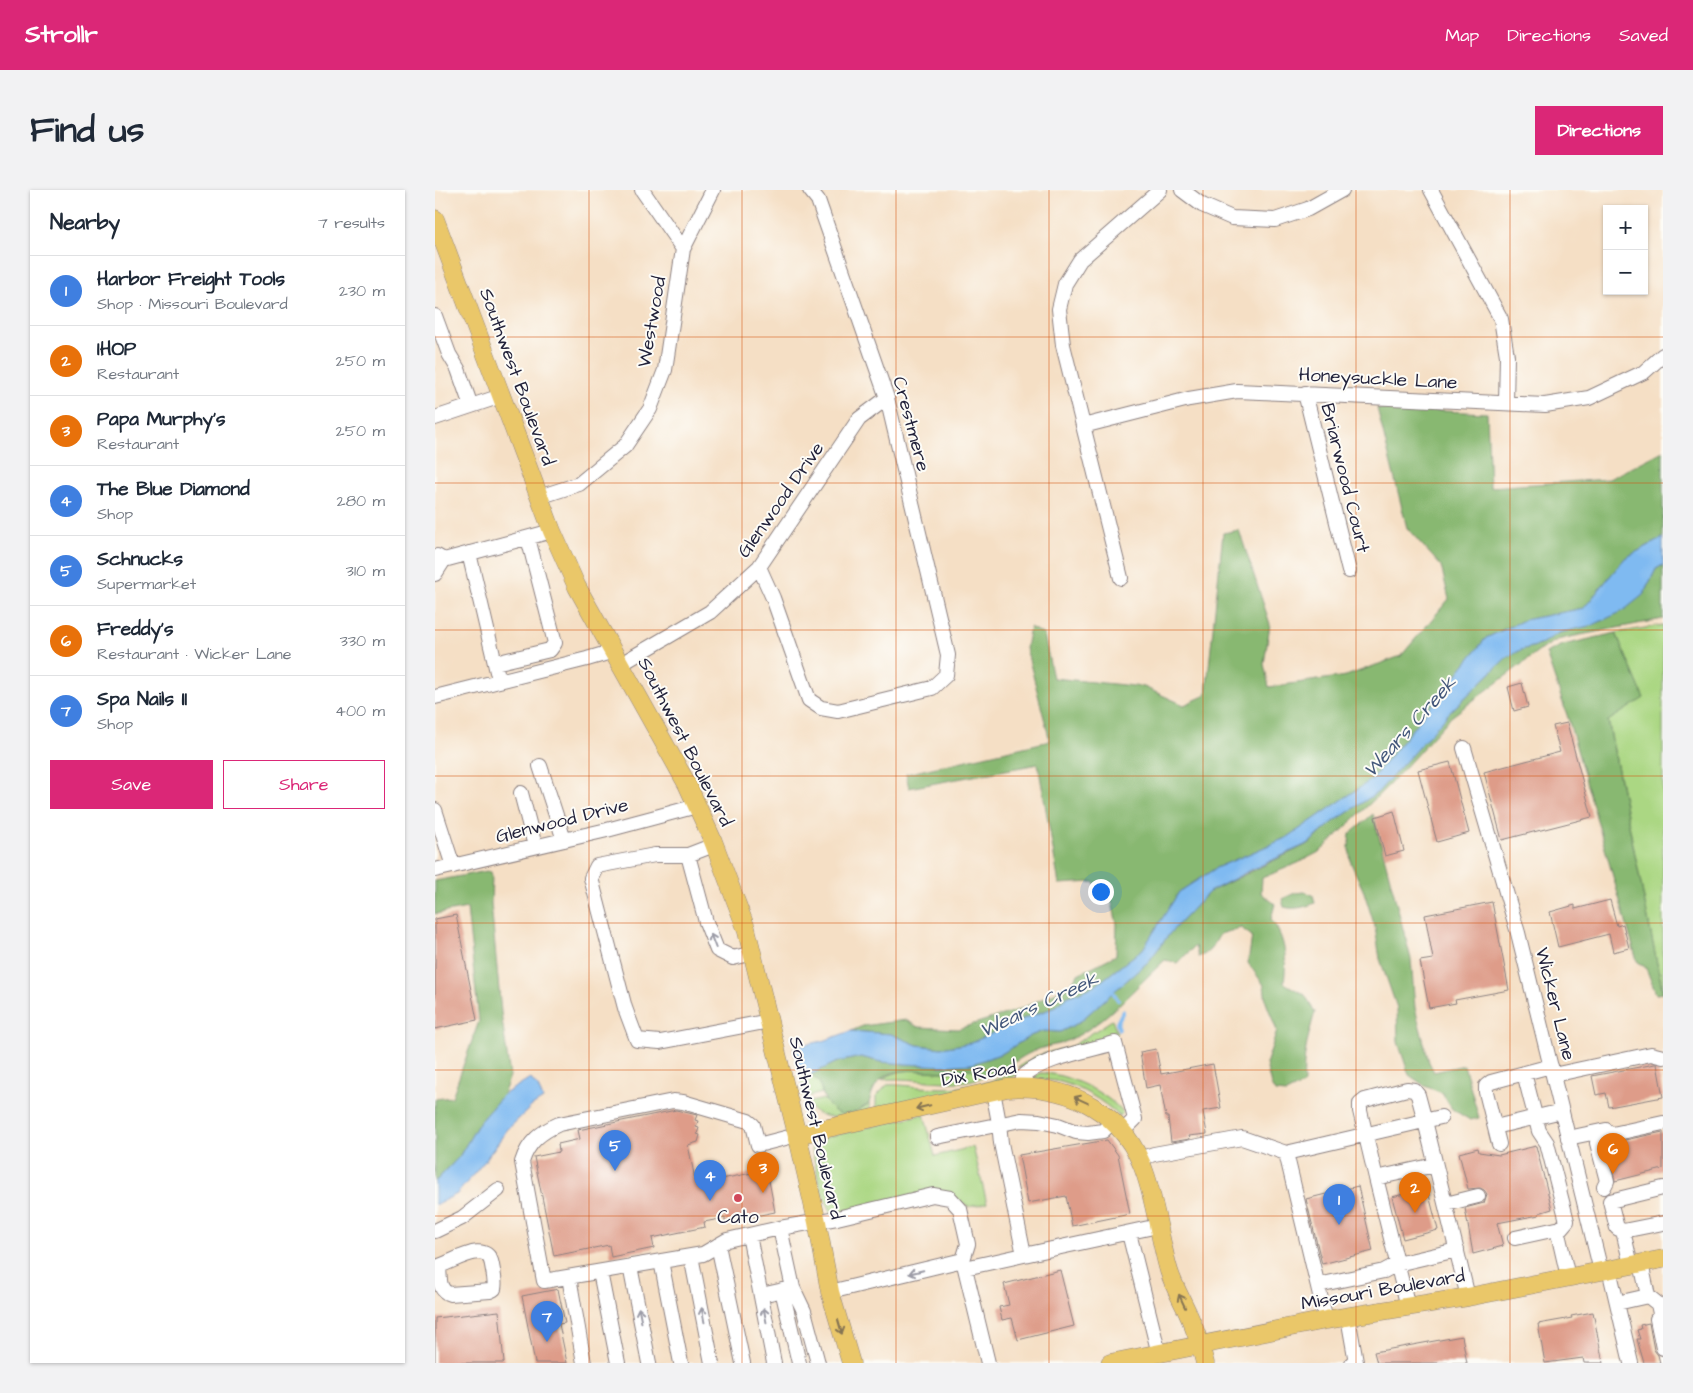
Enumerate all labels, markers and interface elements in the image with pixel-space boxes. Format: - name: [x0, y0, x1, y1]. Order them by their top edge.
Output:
- text: Strollr: [25, 18, 98, 52]
- text: Map: [1445, 23, 1479, 48]
- text: Directions: [1507, 23, 1591, 48]
- text: Saved: [1619, 23, 1668, 48]
- text: Find us: [30, 106, 144, 155]
- button: Directions: [1535, 106, 1663, 155]
- map controls: [1603, 205, 1648, 295]
- button: +: [1603, 205, 1648, 250]
- text: Nearby: [50, 208, 120, 237]
- text: 7 results: [318, 212, 385, 234]
- button: −: [1603, 250, 1648, 295]
- text: Harbor Freight Tools: [97, 266, 285, 293]
- street label: Westwood: [631, 274, 673, 370]
- text: 1: [65, 280, 67, 302]
- text: 230 m: [339, 280, 385, 302]
- street label: Southwest Boulevard: [472, 285, 562, 470]
- text: Shop · Missouri Boulevard: [97, 293, 288, 315]
- text: IHOP: [97, 336, 136, 363]
- text: 2: [61, 350, 71, 372]
- text: 250 m: [336, 350, 385, 372]
- street label: Honeysuckle Lane: [1298, 361, 1458, 398]
- text: Restaurant: [97, 363, 179, 385]
- street label: Crestmere: [885, 374, 937, 474]
- street label: Briarwood Court: [1313, 400, 1377, 556]
- text: Papa Murphy's: [97, 406, 226, 433]
- text: 3: [62, 420, 70, 442]
- text: 250 m: [336, 420, 385, 442]
- text: Restaurant: [97, 433, 179, 455]
- street label: Glenwood Drive: [731, 437, 831, 563]
- text: The Blue Diamond: [97, 476, 250, 503]
- text: 4: [61, 490, 71, 512]
- text: 280 m: [337, 490, 385, 512]
- text: Shop: [97, 503, 133, 525]
- text: Schnucks: [97, 546, 183, 573]
- text: 5: [60, 560, 72, 582]
- text: 310 m: [346, 560, 385, 582]
- text: Supermarket: [97, 573, 196, 595]
- text: Freddy's: [97, 616, 173, 643]
- text: 6: [61, 630, 71, 652]
- text: 330 m: [340, 630, 385, 652]
- text: Restaurant · Wicker Lane: [97, 643, 292, 665]
- street label: Southwest Boulevard: [631, 653, 740, 832]
- water label: Wears Creek: [1357, 670, 1464, 784]
- text: Spa Nails II: [97, 686, 187, 713]
- text: 7: [61, 700, 71, 722]
- text: 400 m: [335, 700, 385, 722]
- text: Shop: [97, 713, 133, 735]
- button: Save: [50, 760, 213, 809]
- button: Share: [223, 760, 385, 809]
- street label: Glenwood Drive: [493, 791, 631, 851]
- your location: [1088, 879, 1114, 905]
- one-way arrow: [708, 934, 718, 949]
- street label: Wicker Lane: [1528, 945, 1582, 1063]
- water label: Wears Creek: [975, 965, 1104, 1045]
- street label: Southwest Boulevard: [782, 1034, 850, 1222]
- street label: Dix Road: [940, 1054, 1019, 1094]
- one-way arrow: [1074, 1095, 1089, 1104]
- one-way arrow: [915, 1102, 931, 1112]
- pin: 5: [599, 1130, 631, 1171]
- pin: 6: [1597, 1133, 1629, 1174]
- pin: 3: [747, 1152, 779, 1193]
- pin: 4: [694, 1160, 726, 1201]
- pin: 2: [1399, 1172, 1431, 1213]
- pin: 1: [1323, 1184, 1355, 1225]
- marker: Cato: [732, 1192, 744, 1204]
- place label: Cato: [717, 1204, 759, 1231]
- street label: Missouri Boulevard: [1299, 1262, 1467, 1318]
- one-way arrow: [908, 1268, 924, 1277]
- one-way arrow: [1177, 1294, 1186, 1309]
- pin: 7: [531, 1301, 563, 1342]
- one-way arrow: [697, 1307, 707, 1323]
- one-way arrow: [635, 1308, 644, 1324]
- one-way arrow: [759, 1308, 769, 1324]
- one-way arrow: [836, 1319, 846, 1335]

